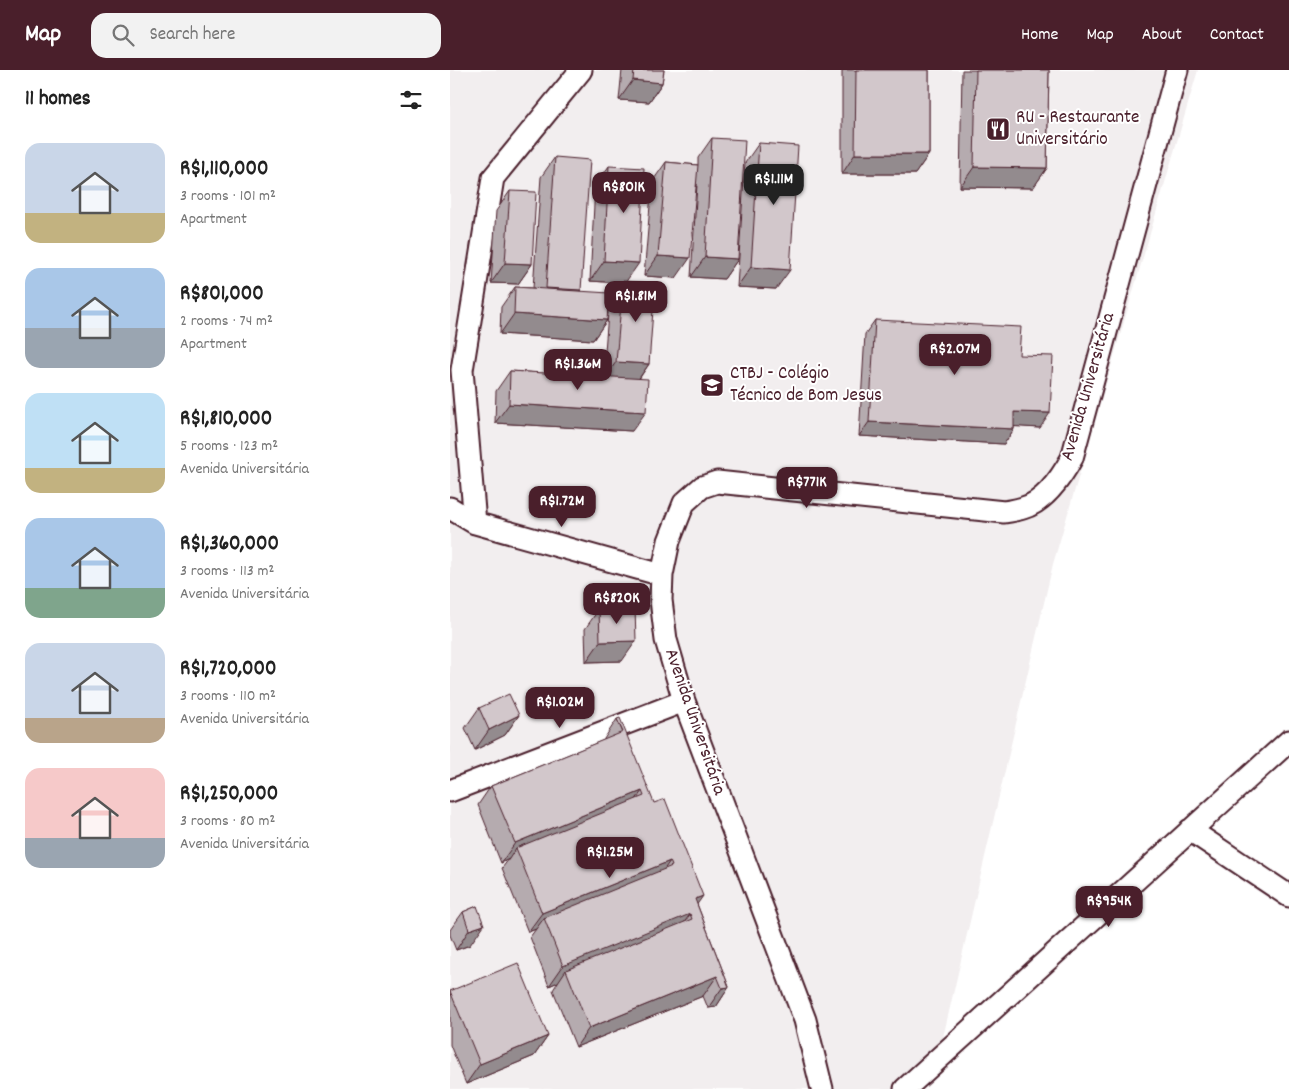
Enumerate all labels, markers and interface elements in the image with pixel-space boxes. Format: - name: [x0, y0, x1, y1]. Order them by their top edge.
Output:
- search box: [91, 13, 441, 58]
- text: Map: [25, 18, 61, 52]
- icon: search: [109, 21, 137, 49]
- text: Search here: [149, 22, 235, 49]
- text: Home: [1021, 23, 1058, 48]
- text: Map: [1086, 23, 1114, 48]
- text: About: [1142, 23, 1182, 48]
- text: Contact: [1210, 23, 1264, 48]
- text: 11 homes: [25, 85, 90, 115]
- icon: filters: [397, 86, 425, 114]
- place label: RU - Restaurante Universitário: [1016, 105, 1139, 154]
- restaurant icon: RU - Restaurante Universitário: [985, 116, 1011, 142]
- text: R$1,110,000: [180, 155, 268, 185]
- icon: home: [65, 163, 125, 223]
- pin: R$1.11M: [728, 164, 820, 206]
- text: R$1.11M: [755, 168, 793, 191]
- pin: R$801K: [583, 172, 665, 214]
- text: R$801K: [603, 176, 645, 199]
- text: 3 rooms · 101 m²: [180, 185, 276, 208]
- text: Apartment: [180, 208, 247, 231]
- text: R$801,000: [180, 280, 264, 310]
- pin: R$1.81M: [590, 280, 682, 323]
- text: R$1.81M: [615, 285, 657, 308]
- icon: home: [65, 288, 125, 348]
- street label: Avenida Universitária: [1055, 309, 1123, 464]
- text: 2 rooms · 74 m²: [180, 310, 273, 333]
- text: Apartment: [180, 333, 247, 356]
- pin: R$2.07M: [909, 334, 1001, 376]
- text: R$2.07M: [930, 338, 980, 361]
- pin: R$1.36M: [532, 348, 624, 391]
- text: R$1.36M: [555, 353, 601, 376]
- place label: CTBJ - Colégio Técnico de Bom Jesus: [730, 361, 882, 410]
- school or university icon: CTBJ - Colégio Técnico de Bom Jesus: [699, 372, 725, 398]
- text: R$1,810,000: [180, 405, 272, 435]
- icon: home: [65, 413, 125, 473]
- text: 5 rooms · 123 m²: [180, 435, 278, 458]
- text: Avenida Universitária: [180, 458, 309, 481]
- pin: R$771K: [766, 466, 848, 509]
- text: R$771K: [787, 471, 827, 494]
- pin: R$1.72M: [516, 486, 608, 528]
- text: R$1.72M: [540, 490, 584, 513]
- text: R$1,360,000: [180, 530, 279, 560]
- icon: home: [65, 538, 125, 598]
- text: 3 rooms · 113 m²: [180, 560, 274, 583]
- pin: R$820K: [576, 582, 658, 625]
- text: Avenida Universitária: [180, 583, 309, 606]
- text: R$820K: [594, 587, 640, 610]
- street label: Avenida Universitária: [656, 645, 732, 800]
- text: R$1,720,000: [180, 655, 276, 685]
- icon: home: [65, 663, 125, 723]
- text: 3 rooms · 110 m²: [180, 685, 276, 708]
- pin: R$1.02M: [514, 686, 606, 729]
- text: R$1.02M: [536, 691, 584, 714]
- text: Avenida Universitária: [180, 708, 309, 731]
- text: R$1,250,000: [180, 780, 278, 810]
- icon: home: [65, 788, 125, 848]
- text: 3 rooms · 80 m²: [180, 810, 275, 833]
- text: Avenida Universitária: [180, 833, 309, 856]
- pin: R$1.25M: [564, 836, 656, 879]
- text: R$1.25M: [587, 841, 633, 864]
- pin: R$954K: [1068, 886, 1150, 928]
- text: R$954K: [1087, 890, 1131, 913]

